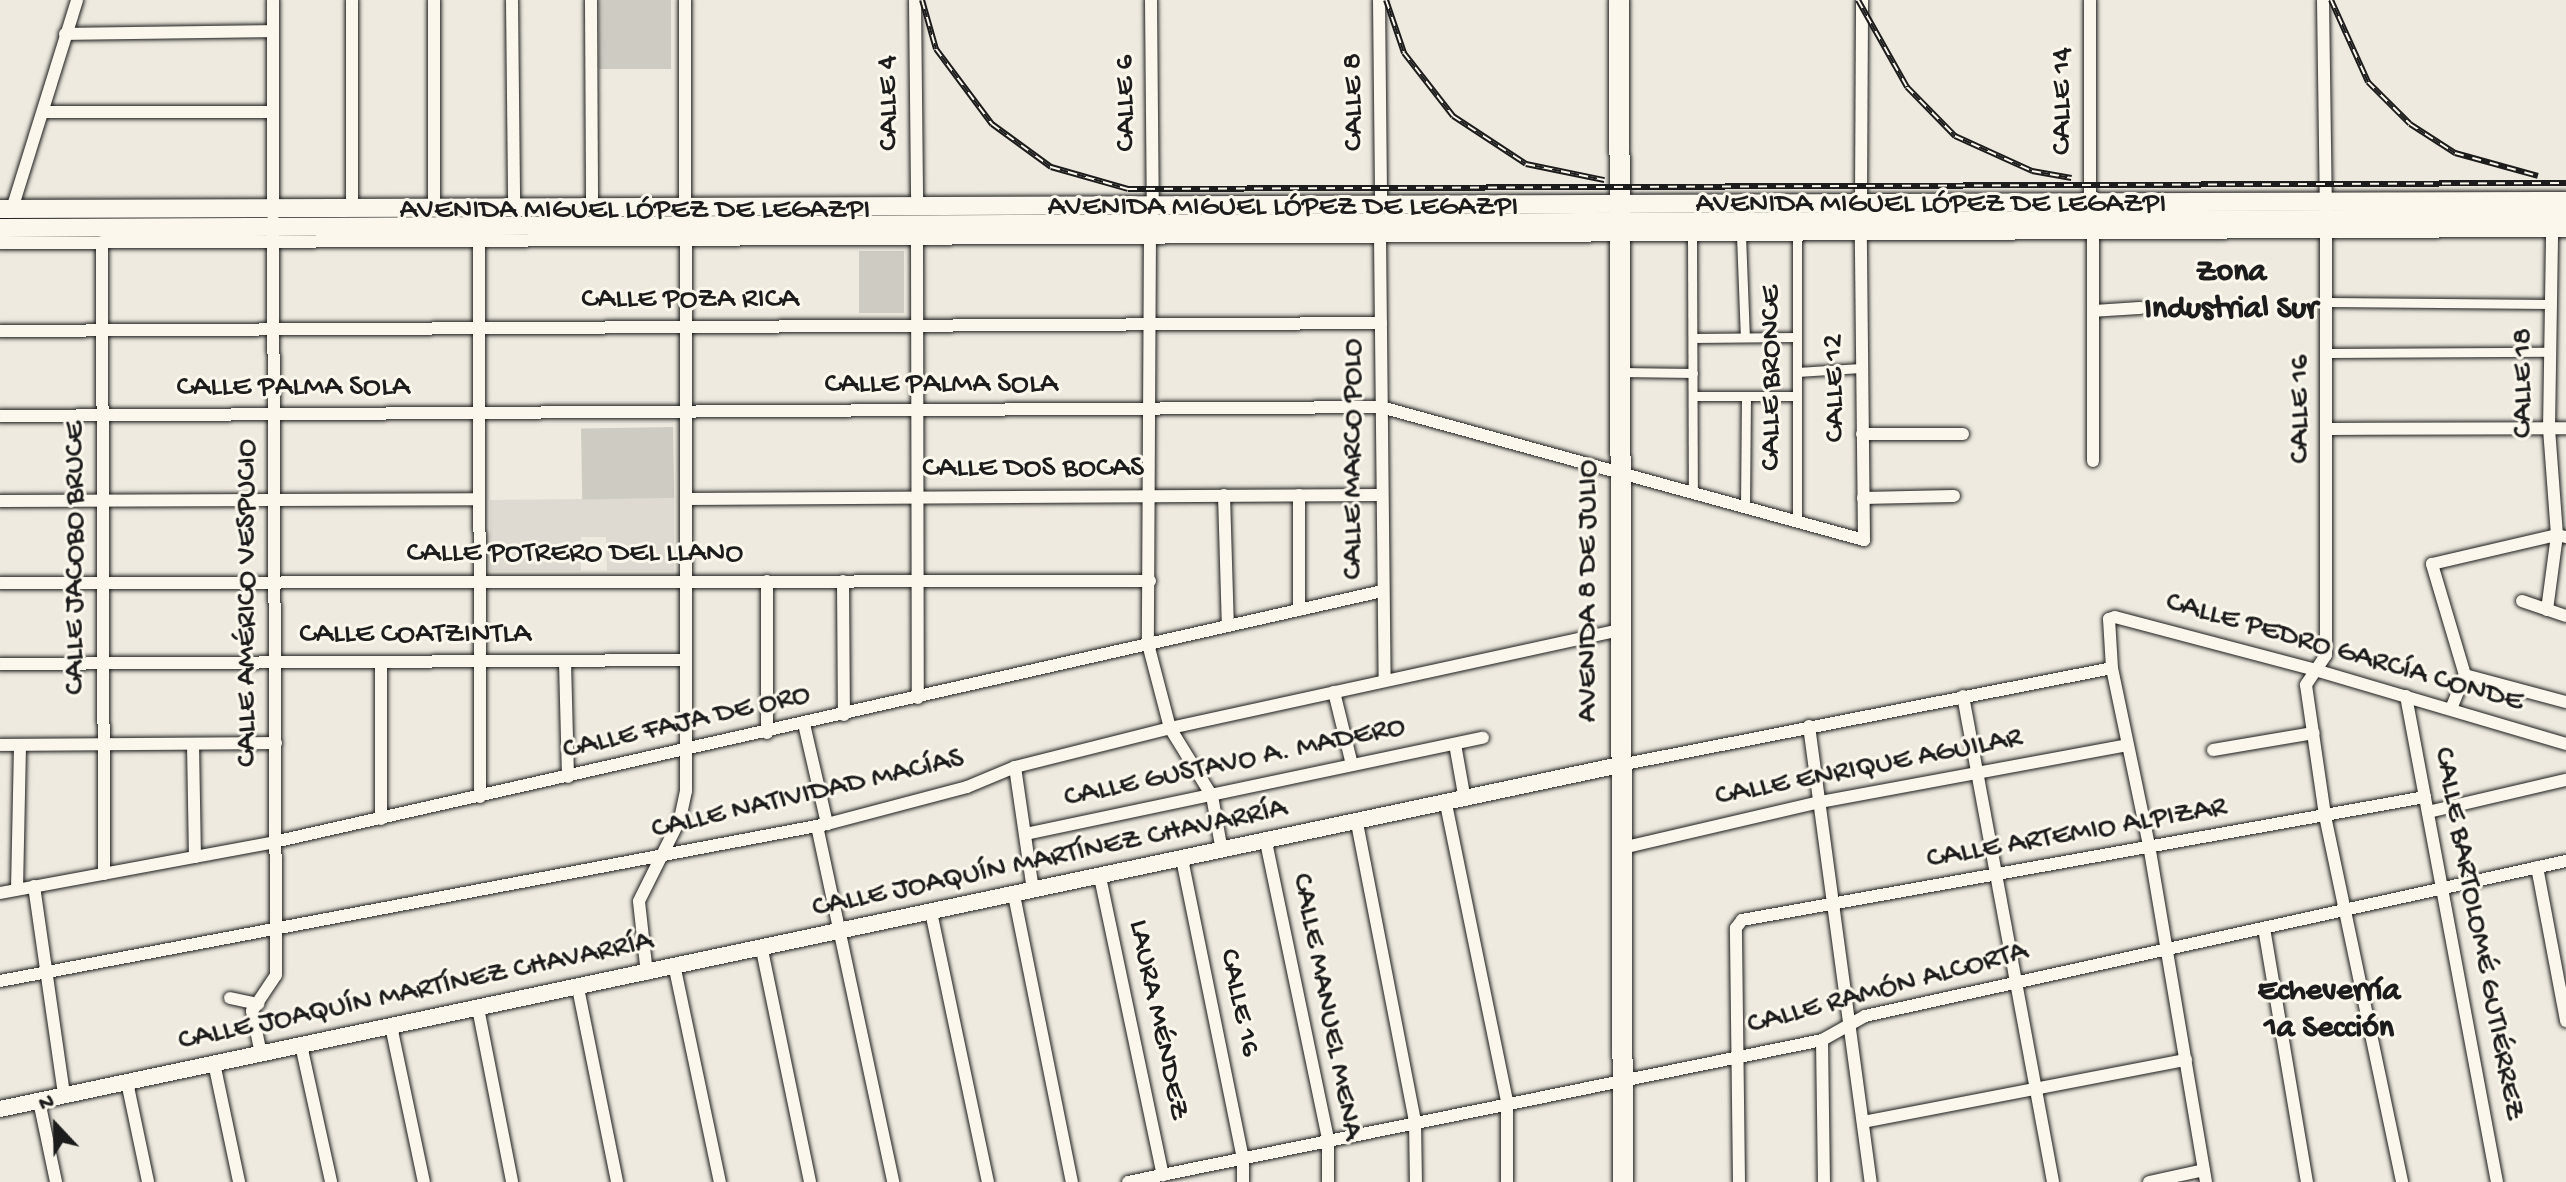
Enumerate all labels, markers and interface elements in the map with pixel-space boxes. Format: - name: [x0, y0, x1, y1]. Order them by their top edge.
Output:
- street label: CALLE 14: [2046, 47, 2082, 155]
- street label: CALLE 8: [1336, 53, 1374, 151]
- street label: CALLE 6: [1108, 54, 1146, 152]
- street label: CALLE 4: [871, 55, 909, 151]
- street label: AVENIDA MIGUEL LÓPEZ DE LEGAZPI: [1696, 188, 2166, 224]
- street label: AVENIDA MIGUEL LÓPEZ DE LEGAZPI: [1048, 191, 1518, 227]
- street label: AVENIDA MIGUEL LÓPEZ DE LEGAZPI: [400, 194, 870, 230]
- district label: Zona Industrial Sur: [2144, 255, 2318, 330]
- street label: CALLE POZA RICA: [581, 283, 799, 319]
- street label: CALLE BRONCE: [1755, 285, 1791, 471]
- street label: CALLE 18: [2507, 328, 2543, 438]
- street label: CALLE 12: [1817, 333, 1855, 443]
- street label: CALLE MARCO POLO: [1337, 338, 1373, 580]
- street label: CALLE 16: [2284, 354, 2320, 464]
- street label: CALLE PALMA SOLA: [824, 368, 1058, 404]
- street label: CALLE PALMA SOLA: [176, 371, 410, 407]
- street label: CALLE JACOBO BRUCE: [59, 421, 95, 695]
- street label: CALLE AMÉRICO VESPUCIO: [231, 439, 267, 767]
- street label: CALLE DOS BOCAS: [922, 452, 1144, 488]
- street label: AVENIDA 8 DE JULIO: [1572, 460, 1608, 722]
- street label: CALLE POTRERO DEL LLANO: [407, 537, 743, 573]
- street label: CALLE PEDRO GARCÍA CONDE: [2161, 586, 2527, 722]
- street label: CALLE COATZINTLA: [299, 618, 531, 654]
- street label: CALLE FAJA DE ORO: [560, 678, 814, 770]
- street label: CALLE GUSTAVO A. MADERO: [1061, 710, 1409, 818]
- street label: CALLE ENRIQUE AGUILAR: [1713, 722, 2025, 816]
- street label: CALLE NATIVIDAD MACÍAS: [648, 743, 968, 849]
- street label: CALLE BARTOLOMÉ GUTIÉRREZ: [2423, 745, 2531, 1123]
- street label: CALLE ARTEMIO ALPIZAR: [1924, 791, 2230, 879]
- street label: CALLE JOAQUÍN MARTÍNEZ CHAVARRÍA: [809, 792, 1291, 928]
- street label: CALLE MANUEL MENA: [1282, 871, 1368, 1143]
- street label: LAURA MÉNDEZ: [1118, 917, 1196, 1123]
- street label: CALLE JOAQUÍN MARTÍNEZ CHAVARRÍA: [175, 925, 657, 1061]
- street label: CALLE RAMÓN ALCORTA: [1744, 935, 2032, 1045]
- street label: CALLE 16: [1209, 946, 1267, 1060]
- district label: Echeverría 1a Sección: [2258, 974, 2400, 1049]
- north arrow: [16, 1086, 96, 1166]
- text: N: [35, 1089, 59, 1118]

